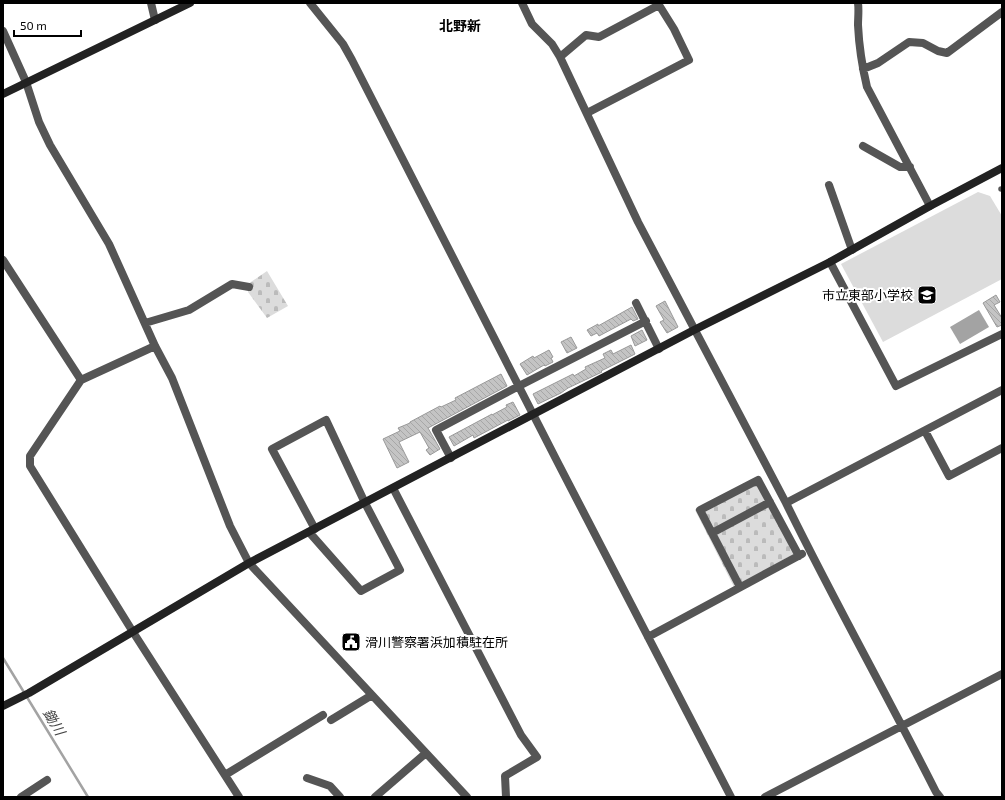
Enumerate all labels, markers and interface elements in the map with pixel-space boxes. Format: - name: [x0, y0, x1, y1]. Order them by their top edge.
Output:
- scale bar: [14, 12, 81, 38]
- district label: 北野新: [439, 17, 481, 34]
- text: 50 m: [20, 18, 47, 32]
- school or university icon: 市立東部小学校: [916, 284, 938, 306]
- place label: 市立東部小学校: [822, 287, 913, 303]
- public building icon: 滑川警察署浜加積駐在所: [340, 631, 362, 653]
- place label: 滑川警察署浜加積駐在所: [365, 634, 508, 650]
- water label: 鋤川: [40, 705, 70, 740]

